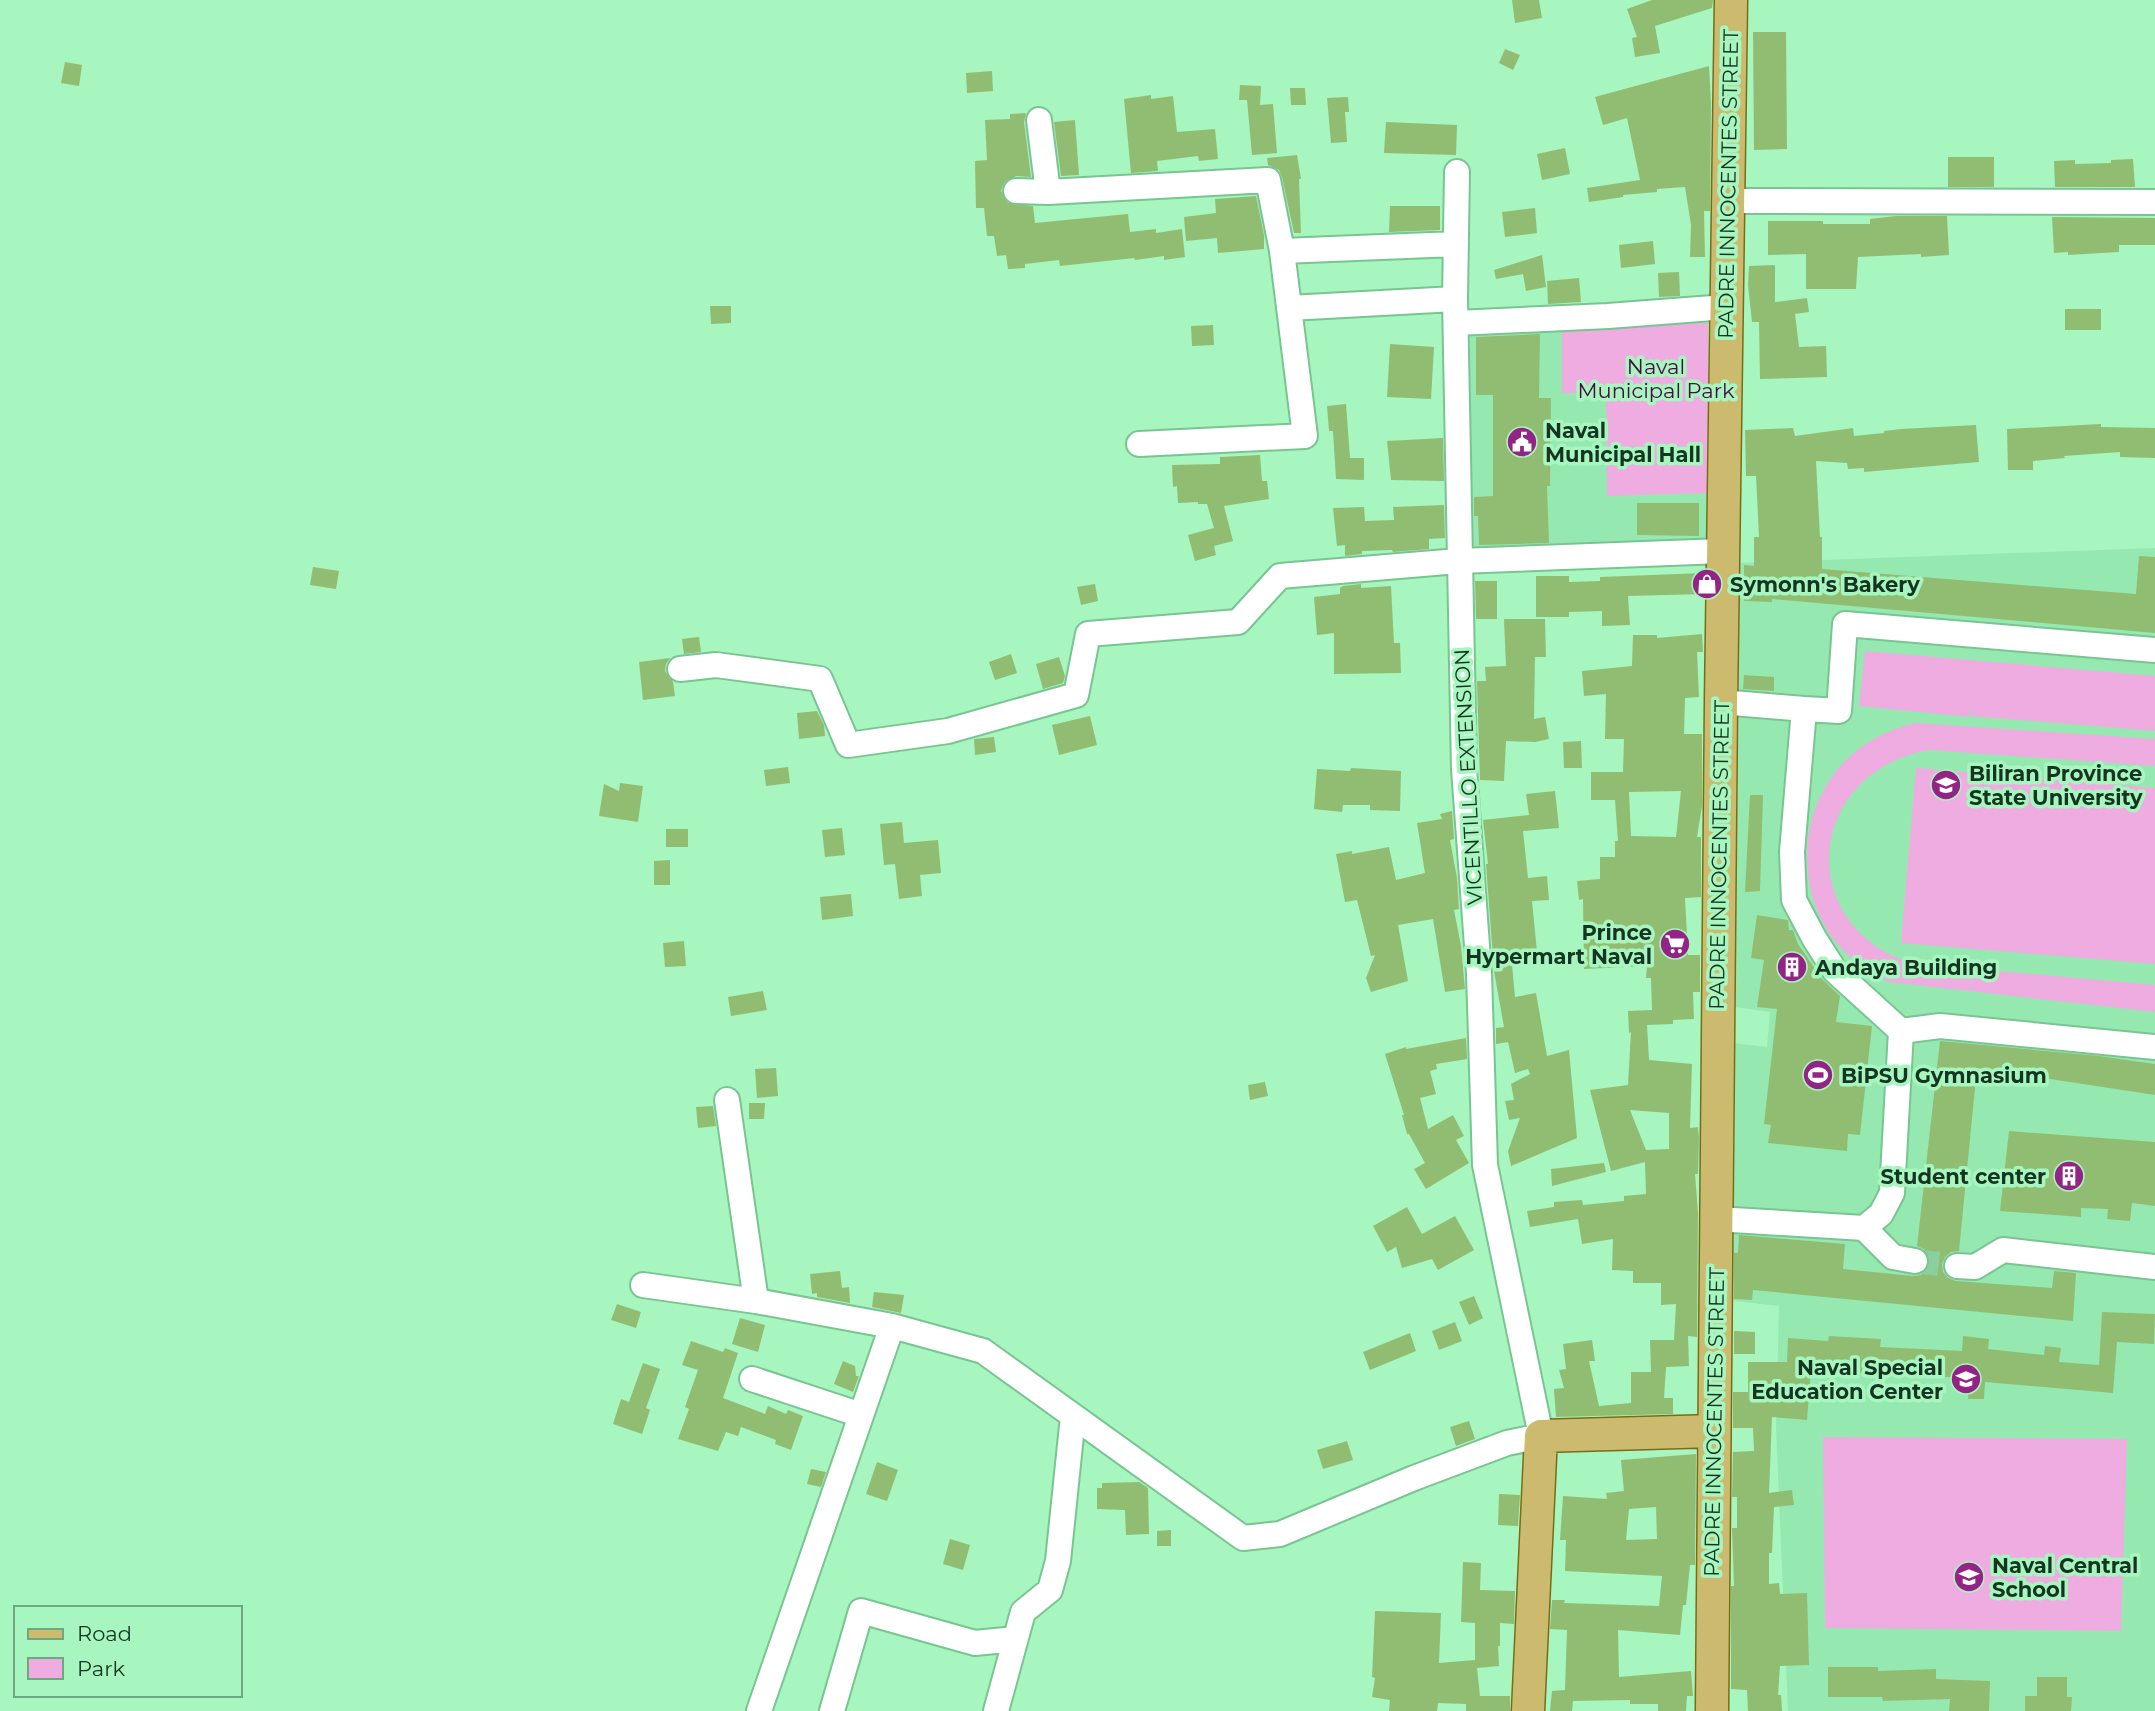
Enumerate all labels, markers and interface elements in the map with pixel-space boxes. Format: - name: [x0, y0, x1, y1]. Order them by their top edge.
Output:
- street label: PADRE INNOCENTES STREET: [1713, 29, 1743, 339]
- park label: Naval Municipal Park: [1578, 354, 1735, 403]
- place label: Naval Municipal Hall: [1545, 418, 1701, 467]
- public building icon: Naval Municipal Hall: [1505, 425, 1539, 459]
- shop icon: Symonn's Bakery: [1690, 567, 1724, 601]
- place label: Symonn's Bakery: [1730, 572, 1920, 597]
- street label: VICENTILLO EXTENSION: [1449, 648, 1487, 906]
- street label: PADRE INNOCENTES STREET: [1704, 700, 1734, 1010]
- place label: Biliran Province State University: [1969, 761, 2143, 810]
- school or university icon: Biliran Province State University: [1929, 768, 1963, 802]
- place label: Prince Hypermart Naval: [1465, 920, 1652, 969]
- supermarket icon: Prince Hypermart Naval: [1658, 927, 1692, 961]
- building icon: Andaya Building: [1775, 950, 1809, 984]
- place label: Andaya Building: [1814, 955, 1997, 980]
- sports icon: BiPSU Gymnasium: [1801, 1058, 1835, 1092]
- place label: BiPSU Gymnasium: [1841, 1063, 2047, 1088]
- building icon: Student center: [2052, 1159, 2086, 1193]
- place label: Student center: [1881, 1164, 2046, 1189]
- street label: PADRE INNOCENTES STREET: [1699, 1267, 1729, 1577]
- place label: Naval Special Education Center: [1751, 1355, 1943, 1404]
- school or university icon: Naval Special Education Center: [1949, 1362, 1983, 1396]
- place label: Naval Central School: [1992, 1553, 2138, 1602]
- school or university icon: Naval Central School: [1952, 1560, 1986, 1594]
- legend: [14, 1606, 242, 1697]
- text: Road: [77, 1621, 132, 1646]
- text: Park: [77, 1656, 125, 1681]

